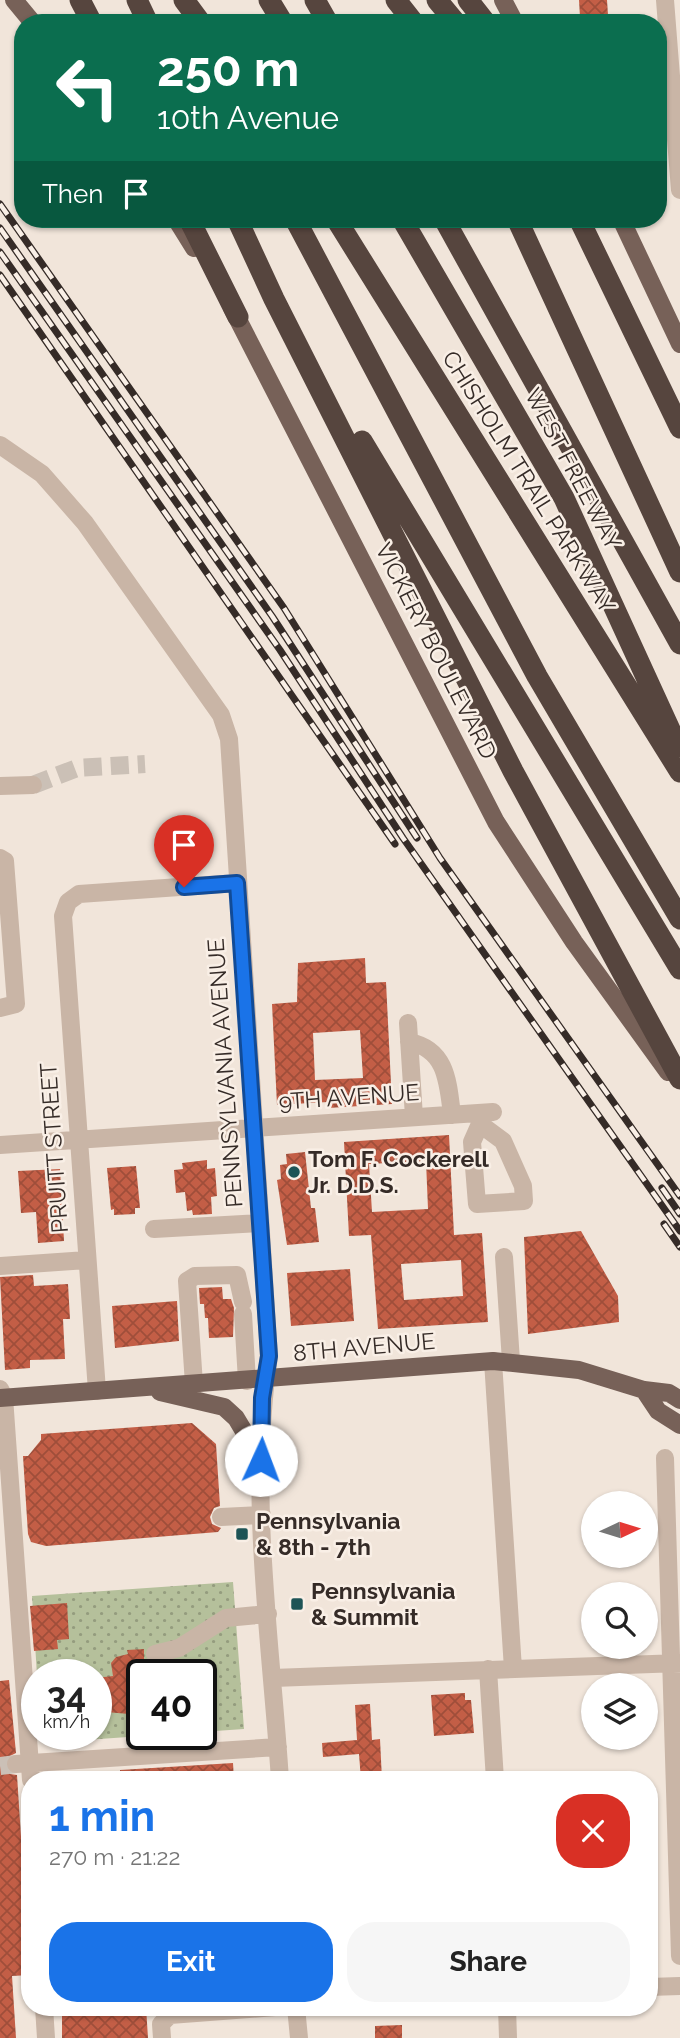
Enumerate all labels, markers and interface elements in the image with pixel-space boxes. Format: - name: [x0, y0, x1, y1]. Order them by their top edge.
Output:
- text: 250 m: [157, 40, 299, 97]
- icon: left: [42, 42, 133, 133]
- text: 10th Avenue: [157, 99, 339, 136]
- icon: arrive: [117, 175, 155, 213]
- text: Then: [42, 179, 103, 209]
- street label: CHISHOLM TRAIL PARKWAY: [437, 346, 621, 618]
- street label: WEST FREEWAY: [519, 383, 627, 554]
- street label: VICKERY BOULEVARD: [370, 538, 503, 763]
- pin: [154, 815, 214, 887]
- icon: arrive: [165, 826, 203, 864]
- street label: PENNSYLVANIA AVENUE: [202, 938, 247, 1208]
- street label: PRUITT STREET: [34, 1062, 73, 1234]
- street label: 9TH AVENUE: [278, 1078, 420, 1115]
- place label: Tom F. Cockerell Jr. D.D.S.: [308, 1145, 489, 1198]
- marker: Tom F. Cockerell Jr. D.D.S.: [286, 1164, 302, 1180]
- street label: 8TH AVENUE: [292, 1327, 436, 1366]
- position arrow: [224, 1423, 298, 1497]
- north arrow: [581, 1491, 658, 1568]
- map controls: [581, 1491, 658, 1750]
- place label: Pennsylvania & 8th - 7th: [256, 1507, 401, 1560]
- marker: Pennsylvania & 8th - 7th: [234, 1526, 250, 1542]
- place label: Pennsylvania & Summit: [311, 1577, 456, 1630]
- button: search: [581, 1582, 658, 1659]
- marker: Pennsylvania & Summit: [289, 1596, 305, 1612]
- speed limit sign: 40: [126, 1659, 217, 1750]
- button: layers: [581, 1673, 658, 1750]
- text: 34: [47, 1675, 86, 1716]
- text: km/h: [43, 1711, 90, 1732]
- text: 1 min: [49, 1792, 155, 1841]
- button: close: [556, 1794, 630, 1868]
- text: 270 m · 21:22: [49, 1843, 180, 1870]
- button: Exit: [49, 1922, 333, 2002]
- button: Share: [347, 1922, 630, 2002]

